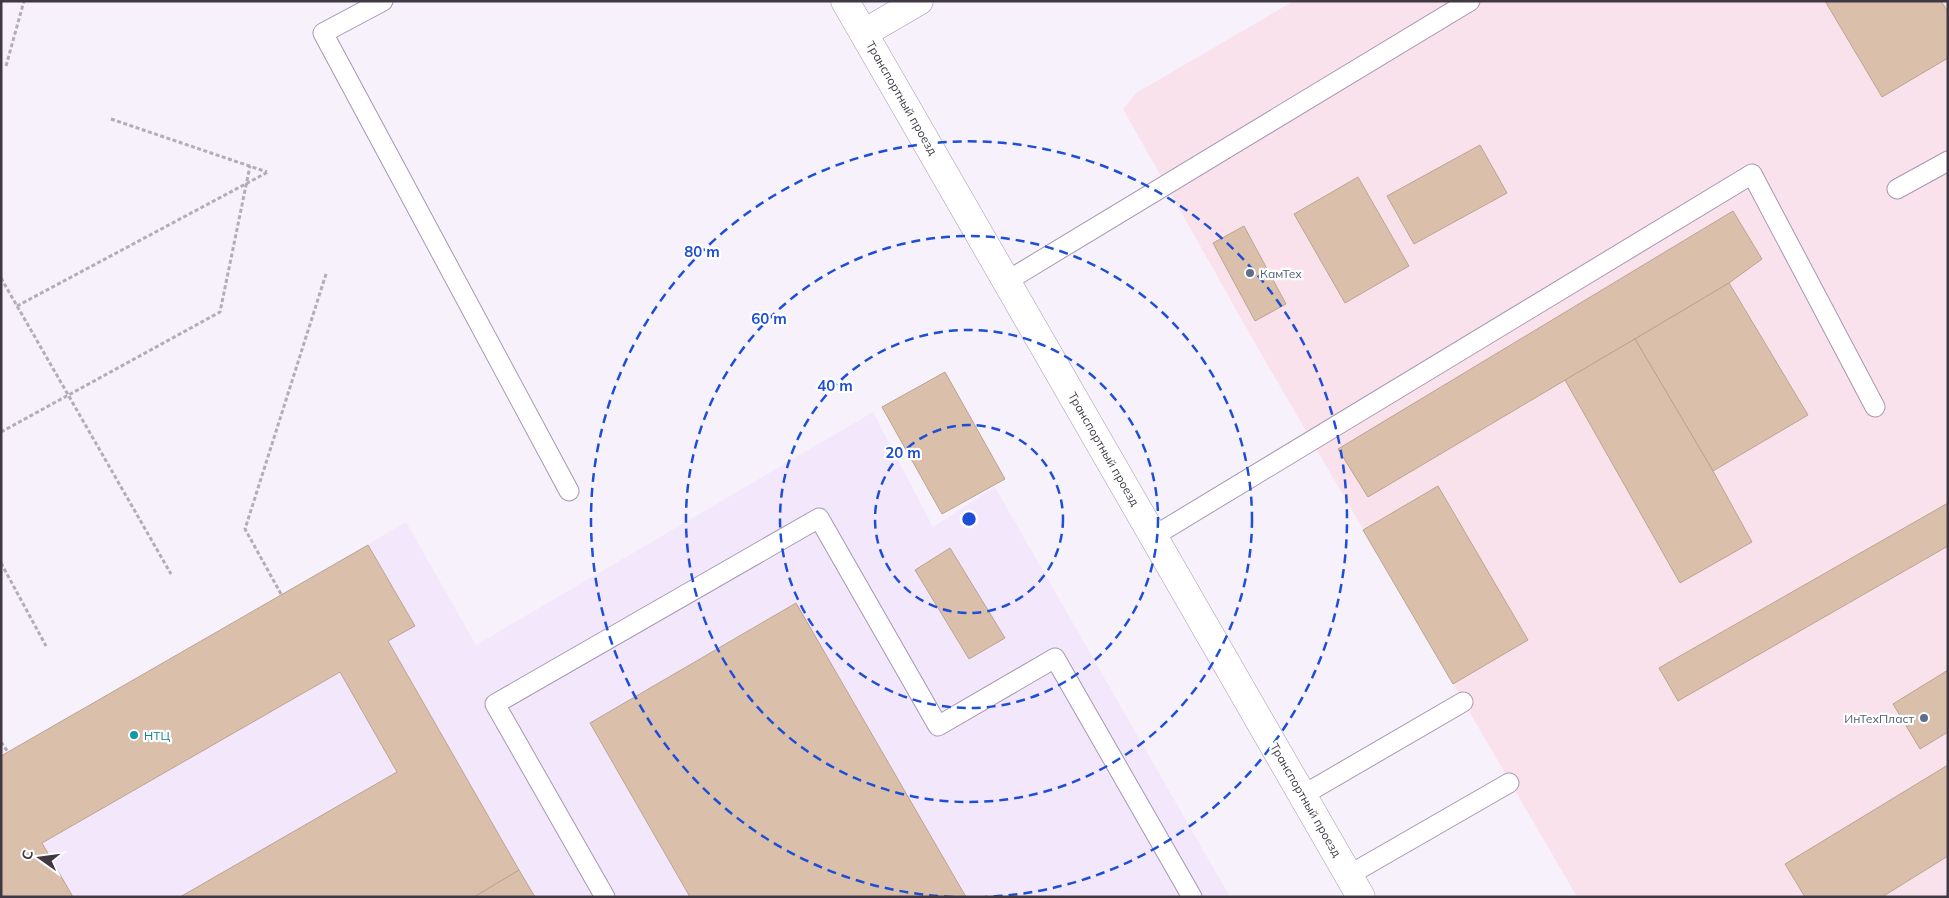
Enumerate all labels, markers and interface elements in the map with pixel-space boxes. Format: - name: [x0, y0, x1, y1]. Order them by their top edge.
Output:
- street label: Транспортный проезд: [863, 38, 941, 158]
- text: 80 m: [684, 242, 720, 261]
- place label: КамТех: [1260, 266, 1302, 281]
- marker: КамТех: [1244, 267, 1256, 279]
- text: 60 m: [751, 309, 787, 328]
- text: 40 m: [817, 376, 853, 395]
- street label: Транспортный проезд: [1065, 389, 1143, 509]
- text: 20 m: [885, 443, 921, 462]
- centre of rings: [960, 510, 978, 528]
- place label: ИнТехПласт: [1844, 711, 1915, 726]
- marker: ИнТехПласт: [1918, 712, 1930, 724]
- place label: НТЦ: [144, 728, 170, 743]
- marker: НТЦ: [128, 729, 140, 741]
- street label: Транспортный проезд: [1267, 740, 1345, 860]
- north arrow: [15, 833, 65, 883]
- text: С: [17, 848, 37, 862]

